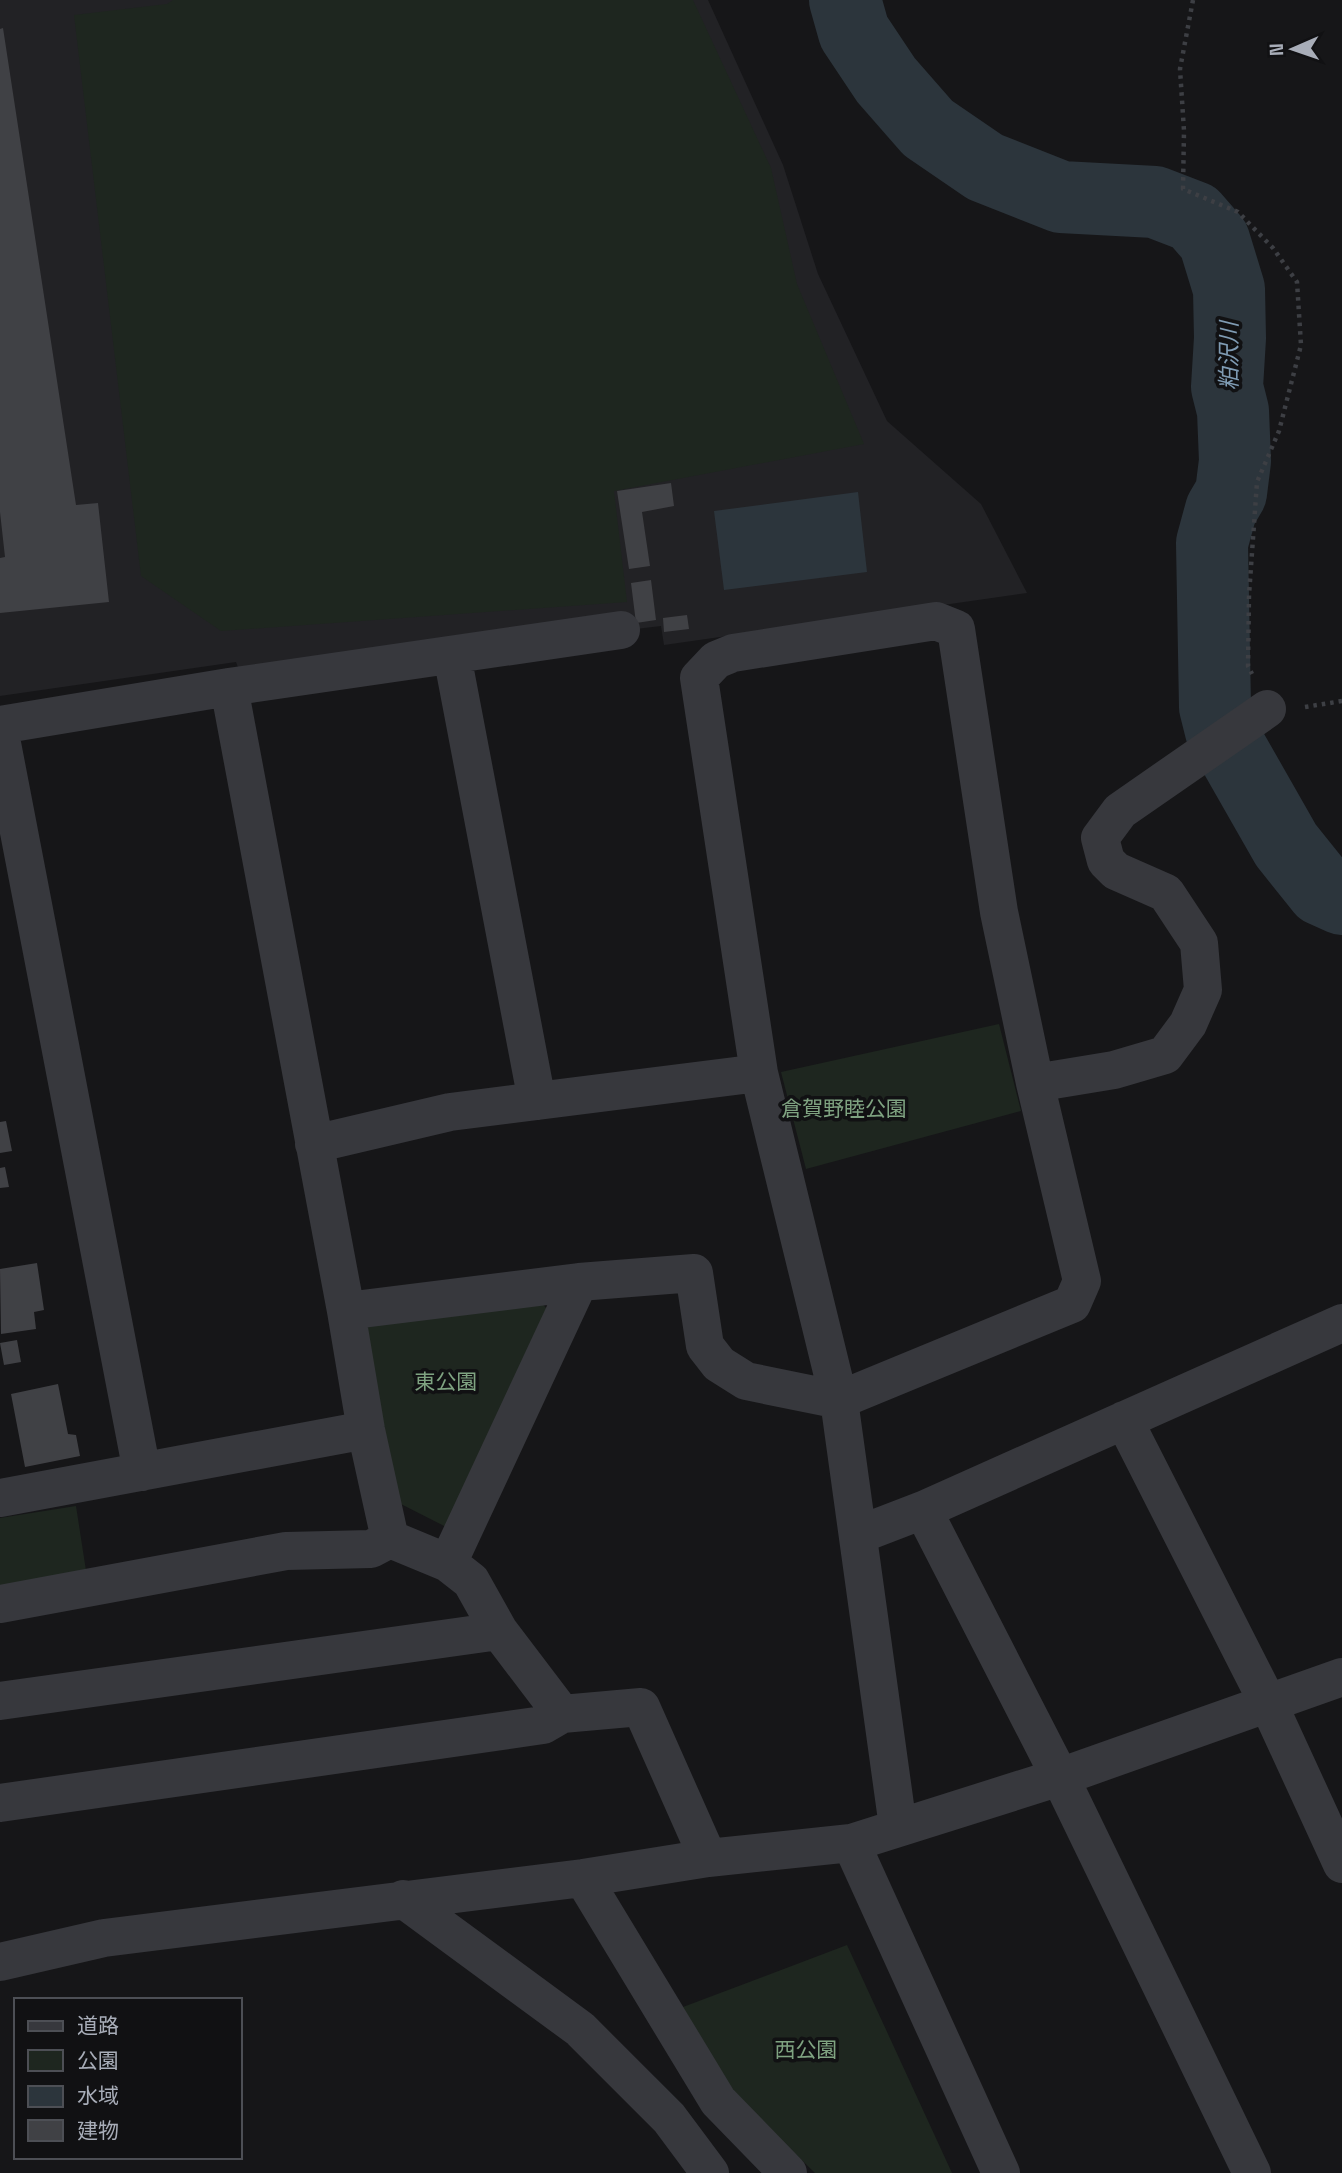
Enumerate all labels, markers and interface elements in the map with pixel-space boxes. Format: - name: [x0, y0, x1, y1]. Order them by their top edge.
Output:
- north arrow: [1258, 14, 1328, 84]
- text: N: [1264, 43, 1289, 56]
- water label: 粕沢川: [1214, 319, 1244, 391]
- park label: 倉賀野睦公園: [781, 1095, 907, 1122]
- park label: 東公園: [415, 1368, 478, 1395]
- legend: [14, 1998, 242, 2159]
- text: 道路: [77, 2012, 119, 2039]
- park label: 西公園: [775, 2036, 838, 2063]
- text: 公園: [77, 2047, 119, 2074]
- text: 水域: [77, 2082, 119, 2109]
- text: 建物: [77, 2117, 119, 2144]

